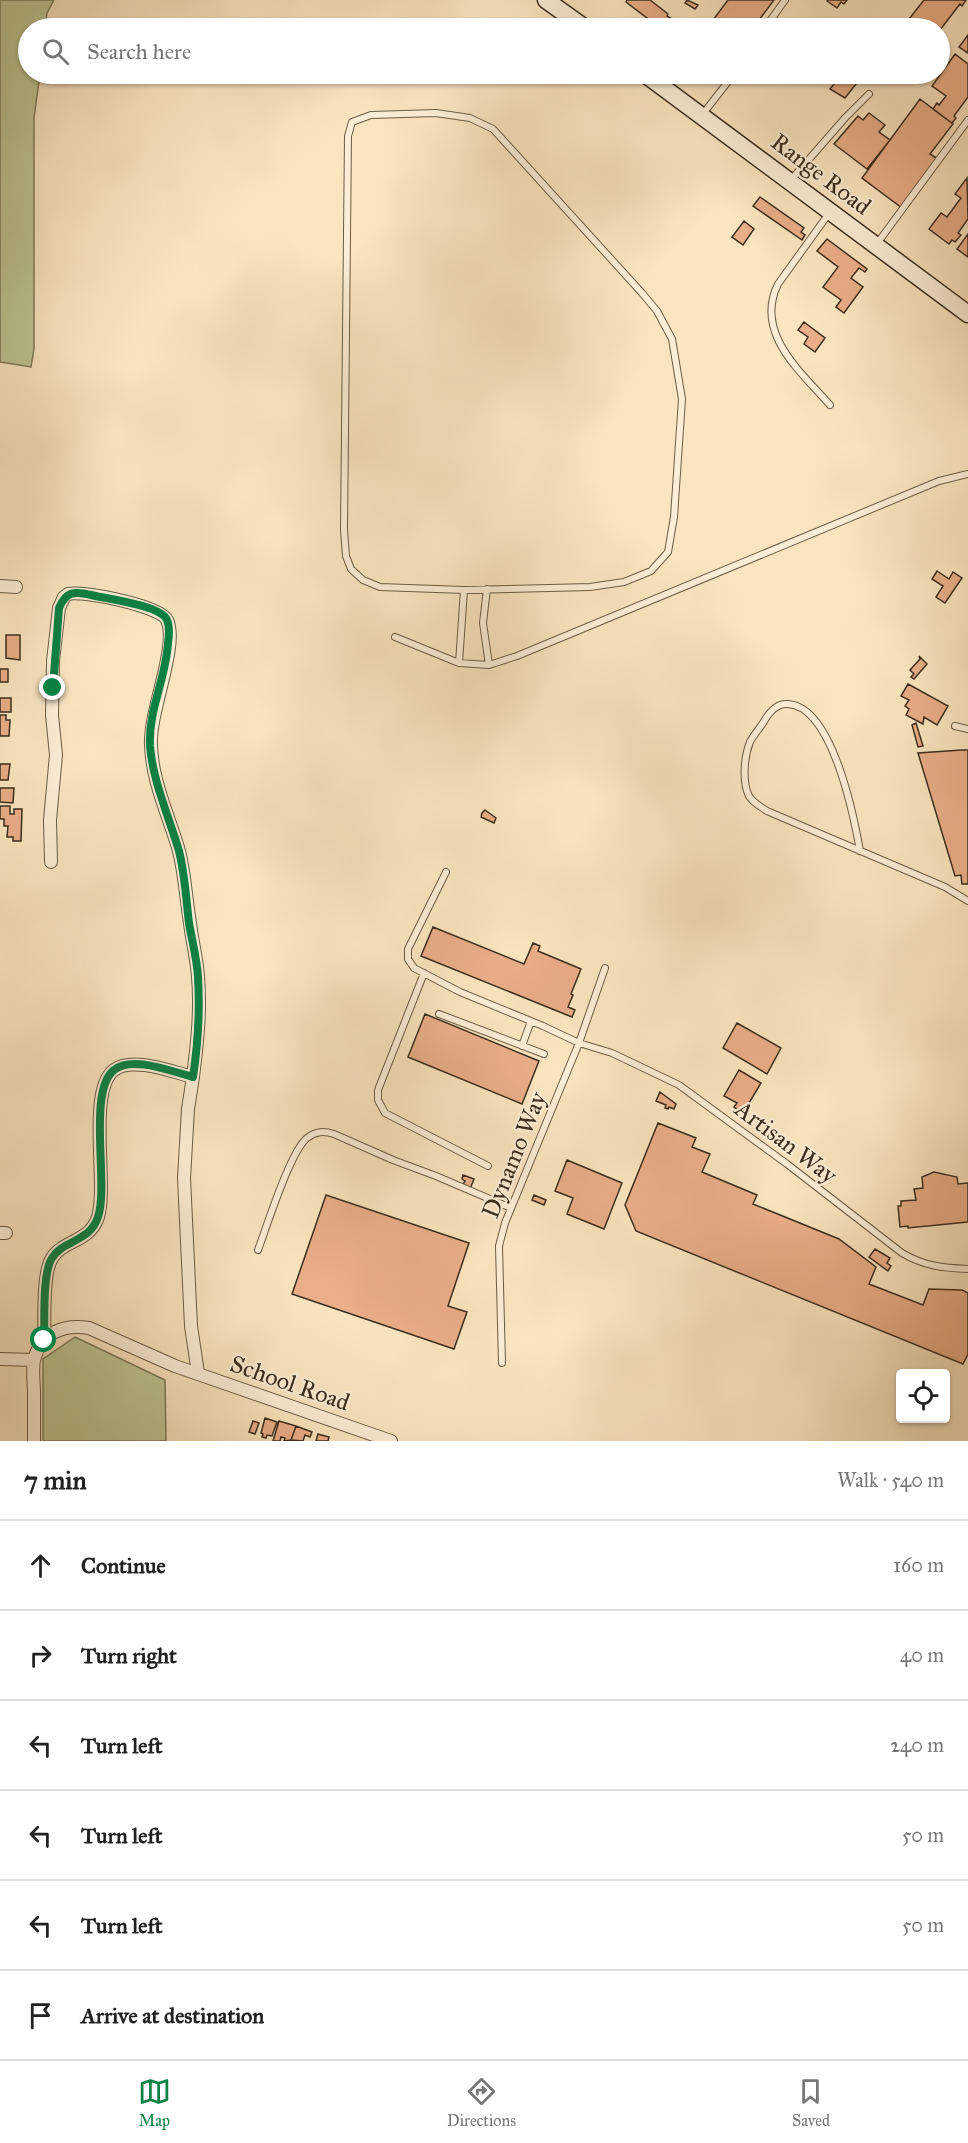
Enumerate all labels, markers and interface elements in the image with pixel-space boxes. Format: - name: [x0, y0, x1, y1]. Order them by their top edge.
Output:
- search box: [18, 18, 950, 84]
- icon: search: [39, 35, 72, 68]
- text: Search here: [87, 38, 191, 65]
- street label: Range Road: [765, 127, 877, 221]
- route end: [39, 674, 65, 700]
- street label: Dynamo Way: [475, 1087, 553, 1223]
- street label: Artisan Way: [728, 1093, 844, 1191]
- route start: [30, 1326, 56, 1352]
- street label: School Road: [226, 1349, 354, 1417]
- map controls: [896, 1369, 950, 1423]
- button: locate: [896, 1369, 950, 1423]
- text: 7 min: [24, 1464, 87, 1496]
- text: Walk · 540 m: [837, 1468, 944, 1492]
- icon: ahead: [24, 1549, 57, 1582]
- text: Continue: [81, 1552, 166, 1579]
- text: 160 m: [893, 1553, 944, 1577]
- icon: right: [24, 1639, 57, 1672]
- text: Turn right: [81, 1642, 177, 1669]
- text: 40 m: [900, 1643, 944, 1667]
- icon: left: [24, 1729, 57, 1762]
- text: Turn left: [81, 1732, 163, 1759]
- text: 240 m: [890, 1733, 944, 1757]
- icon: left: [24, 1819, 57, 1852]
- text: Turn left: [81, 1822, 163, 1849]
- text: 50 m: [902, 1823, 944, 1847]
- icon: left: [24, 1909, 57, 1942]
- text: Turn left: [81, 1912, 163, 1939]
- text: 50 m: [902, 1913, 944, 1937]
- icon: arrive: [24, 1999, 57, 2032]
- text: Arrive at destination: [81, 2002, 264, 2029]
- tab: Map: [138, 2075, 171, 2130]
- tab: Directions: [447, 2075, 516, 2130]
- tab: Saved: [792, 2075, 830, 2130]

